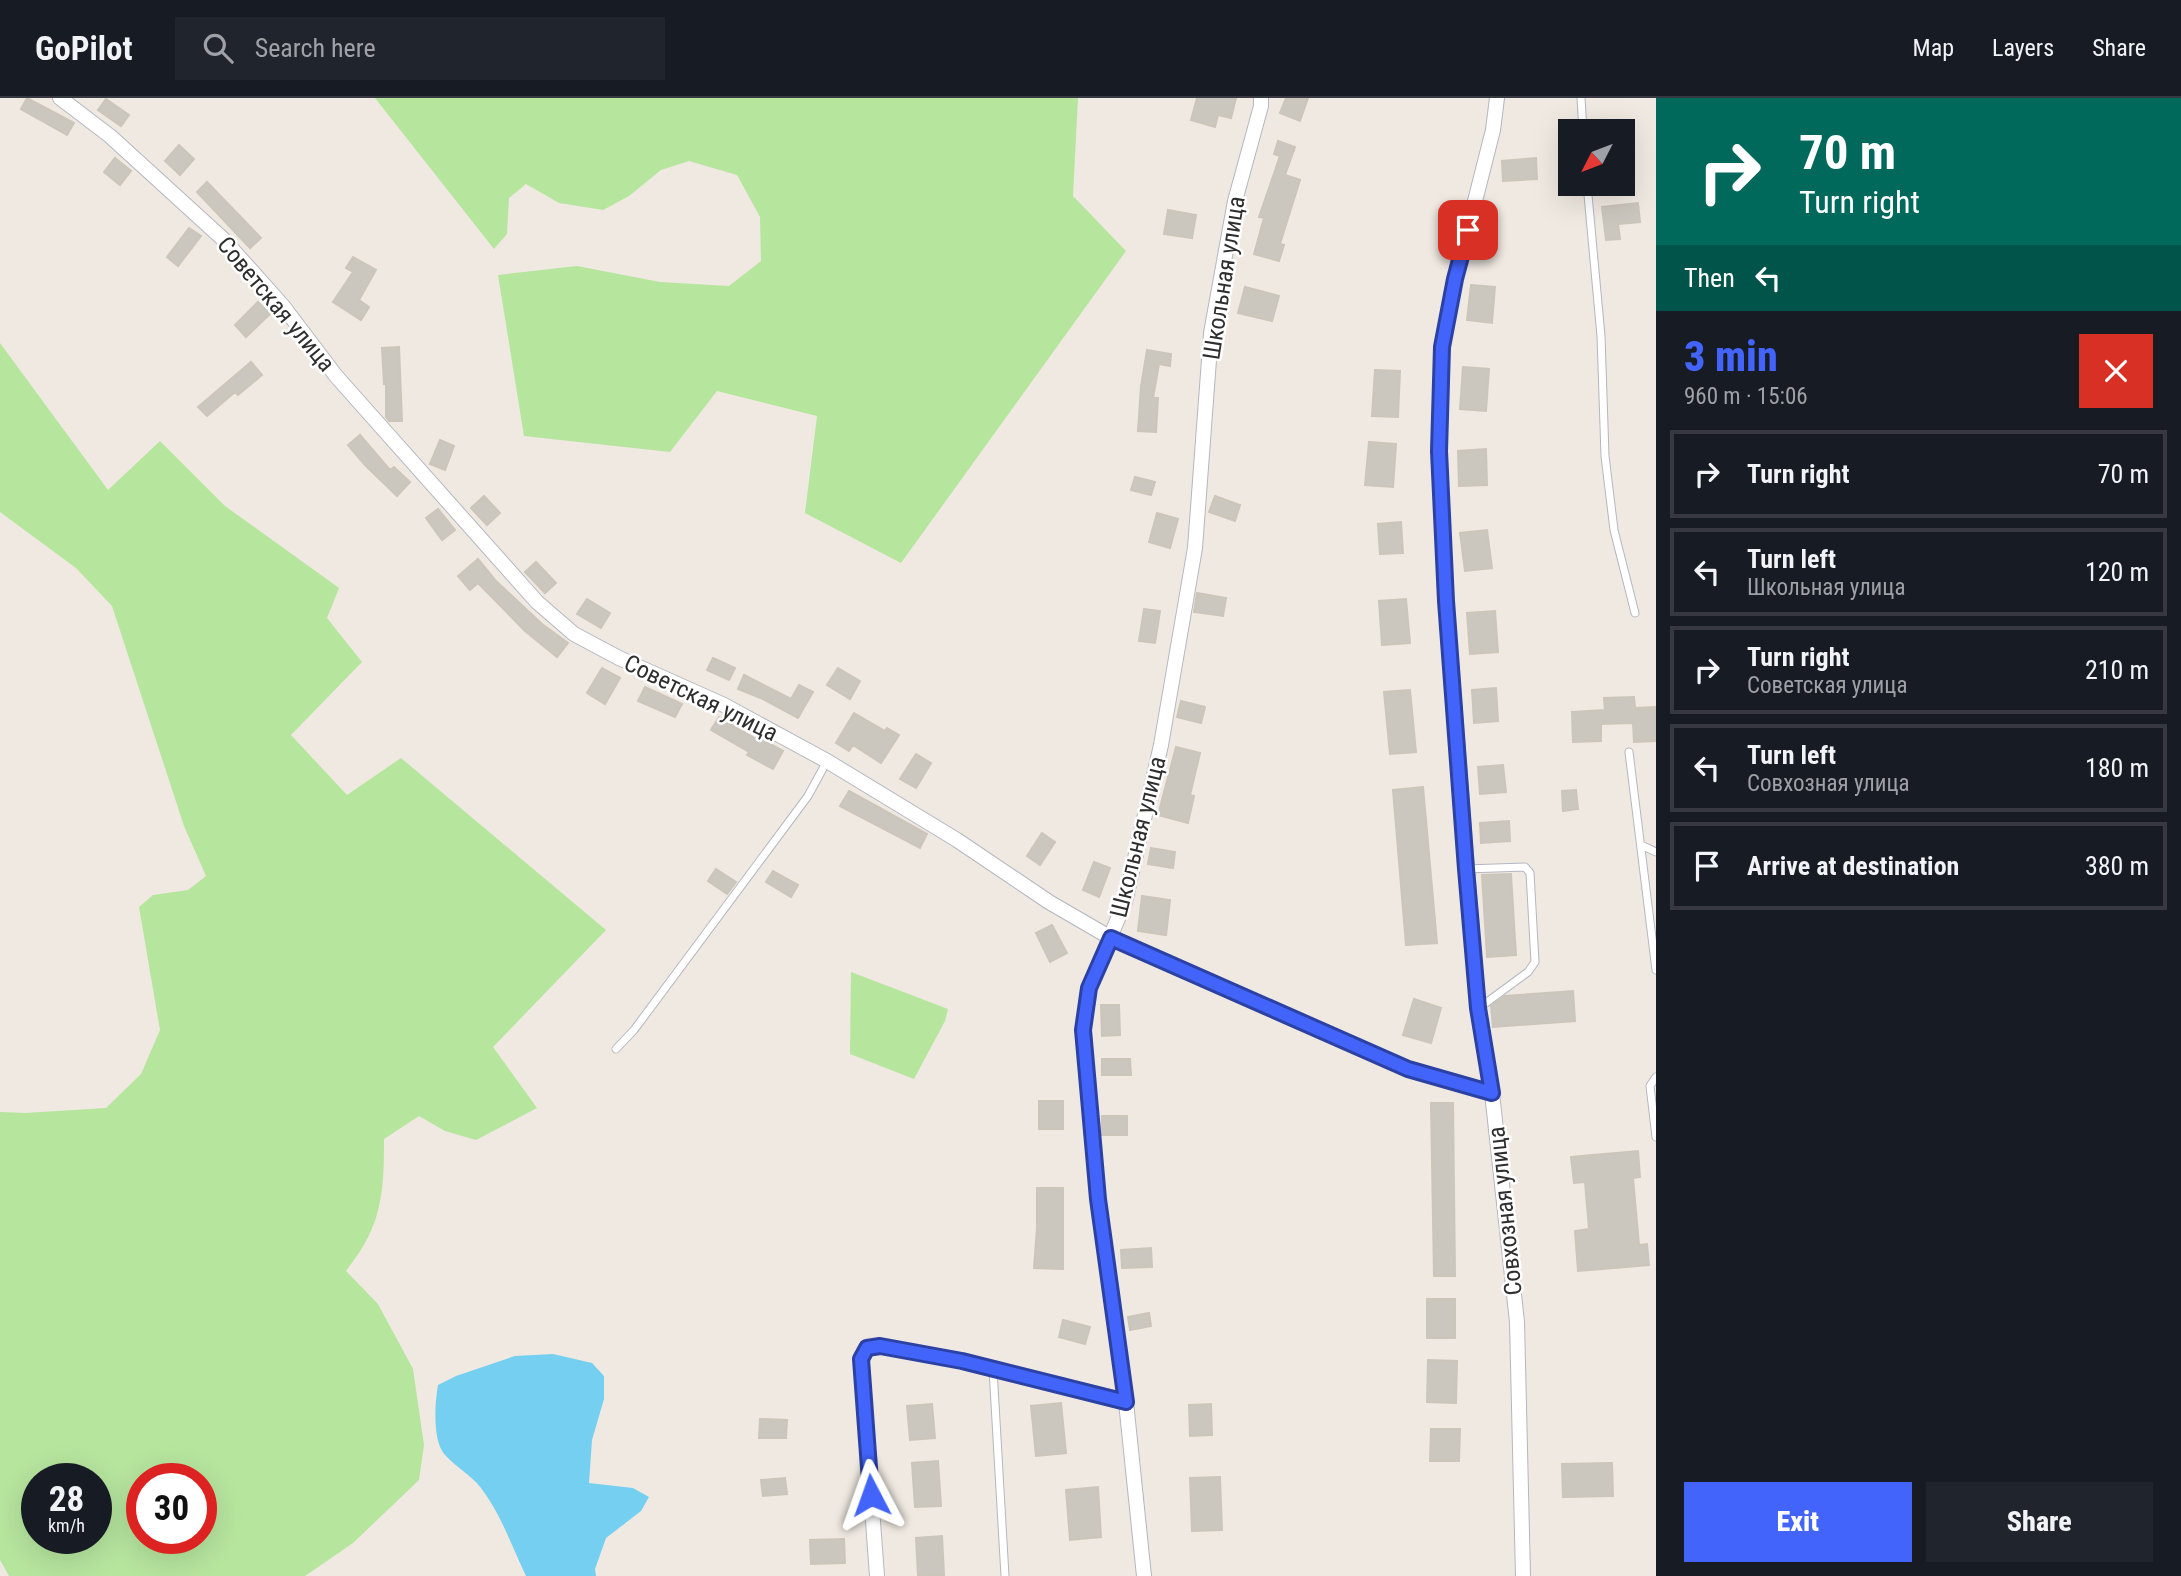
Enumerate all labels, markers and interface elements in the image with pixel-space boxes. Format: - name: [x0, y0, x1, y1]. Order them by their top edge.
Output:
- search box: [175, 17, 665, 80]
- text: GoPilot: [35, 29, 133, 68]
- icon: search: [199, 29, 237, 67]
- text: Search here: [255, 33, 376, 63]
- text: Map: [1913, 34, 1954, 62]
- text: Layers: [1992, 34, 2054, 62]
- text: Share: [2092, 34, 2146, 62]
- north arrow: [1558, 119, 1634, 196]
- map controls: [1558, 119, 1635, 196]
- text: 70 m: [1799, 124, 1896, 181]
- icon: right: [1684, 126, 1775, 217]
- text: Turn right: [1799, 183, 1920, 221]
- street label: Школьная улица: [1197, 194, 1251, 362]
- pin: [1438, 200, 1498, 260]
- icon: arrive: [1449, 211, 1487, 249]
- street label: Советская улица: [211, 231, 341, 377]
- icon: left: [1749, 259, 1787, 297]
- text: Then: [1684, 263, 1735, 293]
- text: 3 min: [1684, 332, 1778, 381]
- button: close: [2079, 334, 2153, 408]
- text: 960 m · 15:06: [1684, 383, 1808, 410]
- icon: right: [1688, 455, 1726, 493]
- text: Turn right: [1747, 459, 1849, 489]
- text: 70 m: [2098, 459, 2149, 489]
- text: Turn left: [1747, 544, 1836, 574]
- icon: left: [1688, 553, 1726, 591]
- text: 120 m: [2085, 557, 2149, 587]
- text: Школьная улица: [1747, 574, 1905, 601]
- text: Turn right: [1747, 642, 1849, 672]
- street label: Советская улица: [620, 649, 782, 747]
- icon: right: [1688, 651, 1726, 689]
- text: 210 m: [2085, 655, 2149, 685]
- text: Советская улица: [1747, 672, 1907, 699]
- text: Turn left: [1747, 740, 1836, 770]
- icon: left: [1688, 749, 1726, 787]
- street label: Школьная улица: [1104, 753, 1172, 921]
- text: 180 m: [2085, 753, 2149, 783]
- text: Совхозная улица: [1747, 770, 1910, 797]
- icon: arrive: [1688, 847, 1726, 885]
- text: Arrive at destination: [1747, 851, 1959, 881]
- text: 380 m: [2085, 851, 2149, 881]
- street label: Совхозная улица: [1482, 1125, 1528, 1297]
- position arrow: [834, 1458, 908, 1532]
- speed limit sign: 30: [126, 1463, 217, 1554]
- text: 28: [49, 1479, 84, 1520]
- button: Exit: [1684, 1482, 1912, 1562]
- button: Share: [1926, 1482, 2153, 1562]
- text: km/h: [48, 1515, 85, 1536]

